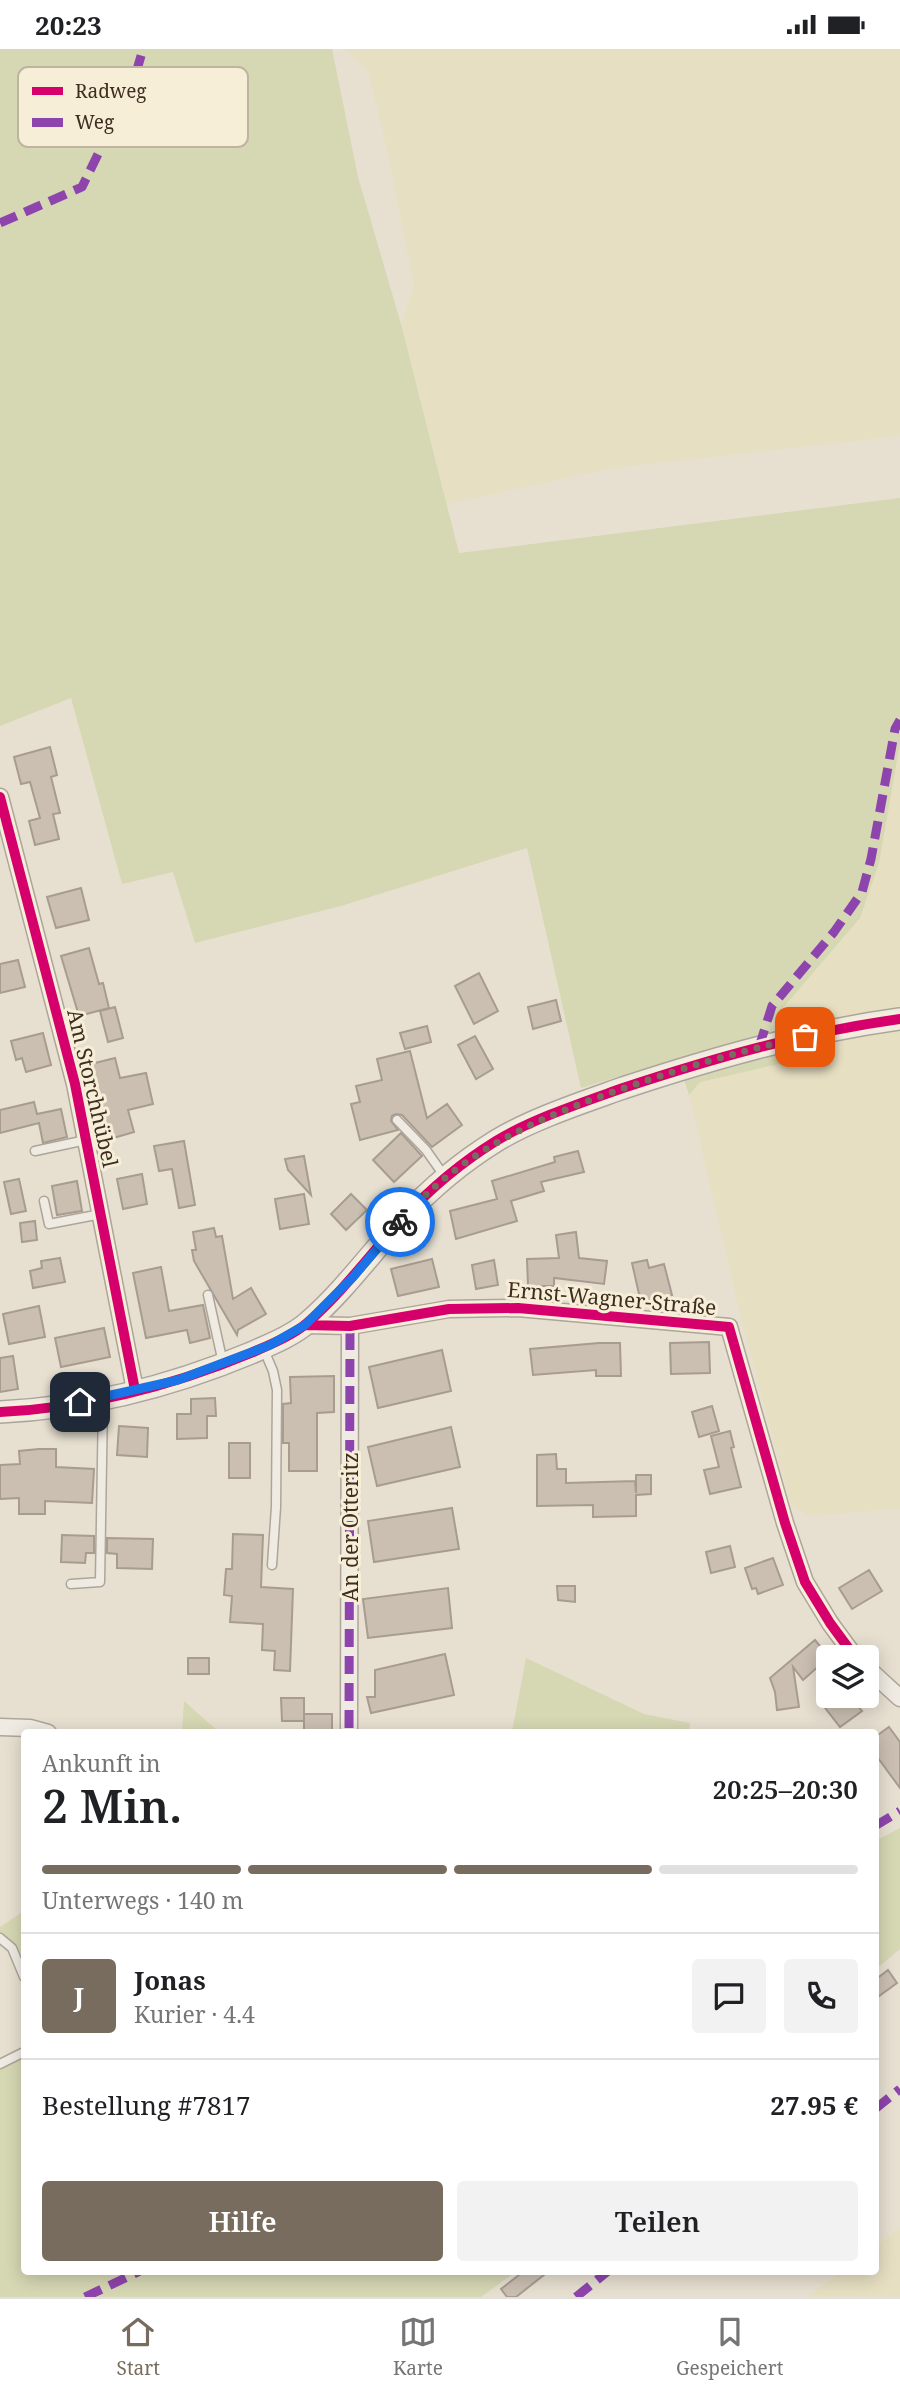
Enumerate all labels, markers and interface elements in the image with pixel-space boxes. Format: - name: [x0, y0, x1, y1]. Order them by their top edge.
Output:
- text: 20:23: [35, 7, 102, 43]
- legend: [18, 67, 248, 147]
- text: Radweg: [75, 78, 147, 104]
- text: Weg: [75, 109, 114, 135]
- street label: Am Storchhübel: [61, 1006, 125, 1171]
- pin: [775, 1007, 835, 1067]
- icon: bag: [786, 1018, 824, 1056]
- courier: [365, 1187, 435, 1257]
- icon: bike: [381, 1203, 419, 1241]
- street label: Ernst-Wagner-Straße: [506, 1275, 718, 1321]
- pin: [50, 1372, 110, 1432]
- icon: home: [61, 1383, 99, 1421]
- street label: An der Otteritz: [336, 1452, 364, 1602]
- map controls: [816, 1645, 879, 1708]
- button: layers: [816, 1645, 879, 1708]
- text: Ankunft in: [42, 1747, 161, 1779]
- text: 20:25–20:30: [712, 1771, 858, 1807]
- text: 2 Min.: [42, 1774, 182, 1836]
- text: Unterwegs · 140 m: [42, 1884, 243, 1916]
- button: chat: [692, 1959, 766, 2033]
- button: phone: [784, 1959, 858, 2033]
- text: Jonas: [134, 1962, 206, 1998]
- text: J: [74, 1978, 84, 2014]
- text: Kurier · 4.4: [134, 1998, 255, 2030]
- text: Bestellung #7817: [42, 2087, 251, 2123]
- text: 27.95 €: [770, 2087, 858, 2123]
- button: Hilfe: [42, 2181, 443, 2261]
- button: Teilen: [457, 2181, 858, 2261]
- tab: Start: [117, 2313, 160, 2381]
- tab: Karte: [393, 2313, 443, 2381]
- tab: Gespeichert: [676, 2313, 783, 2381]

